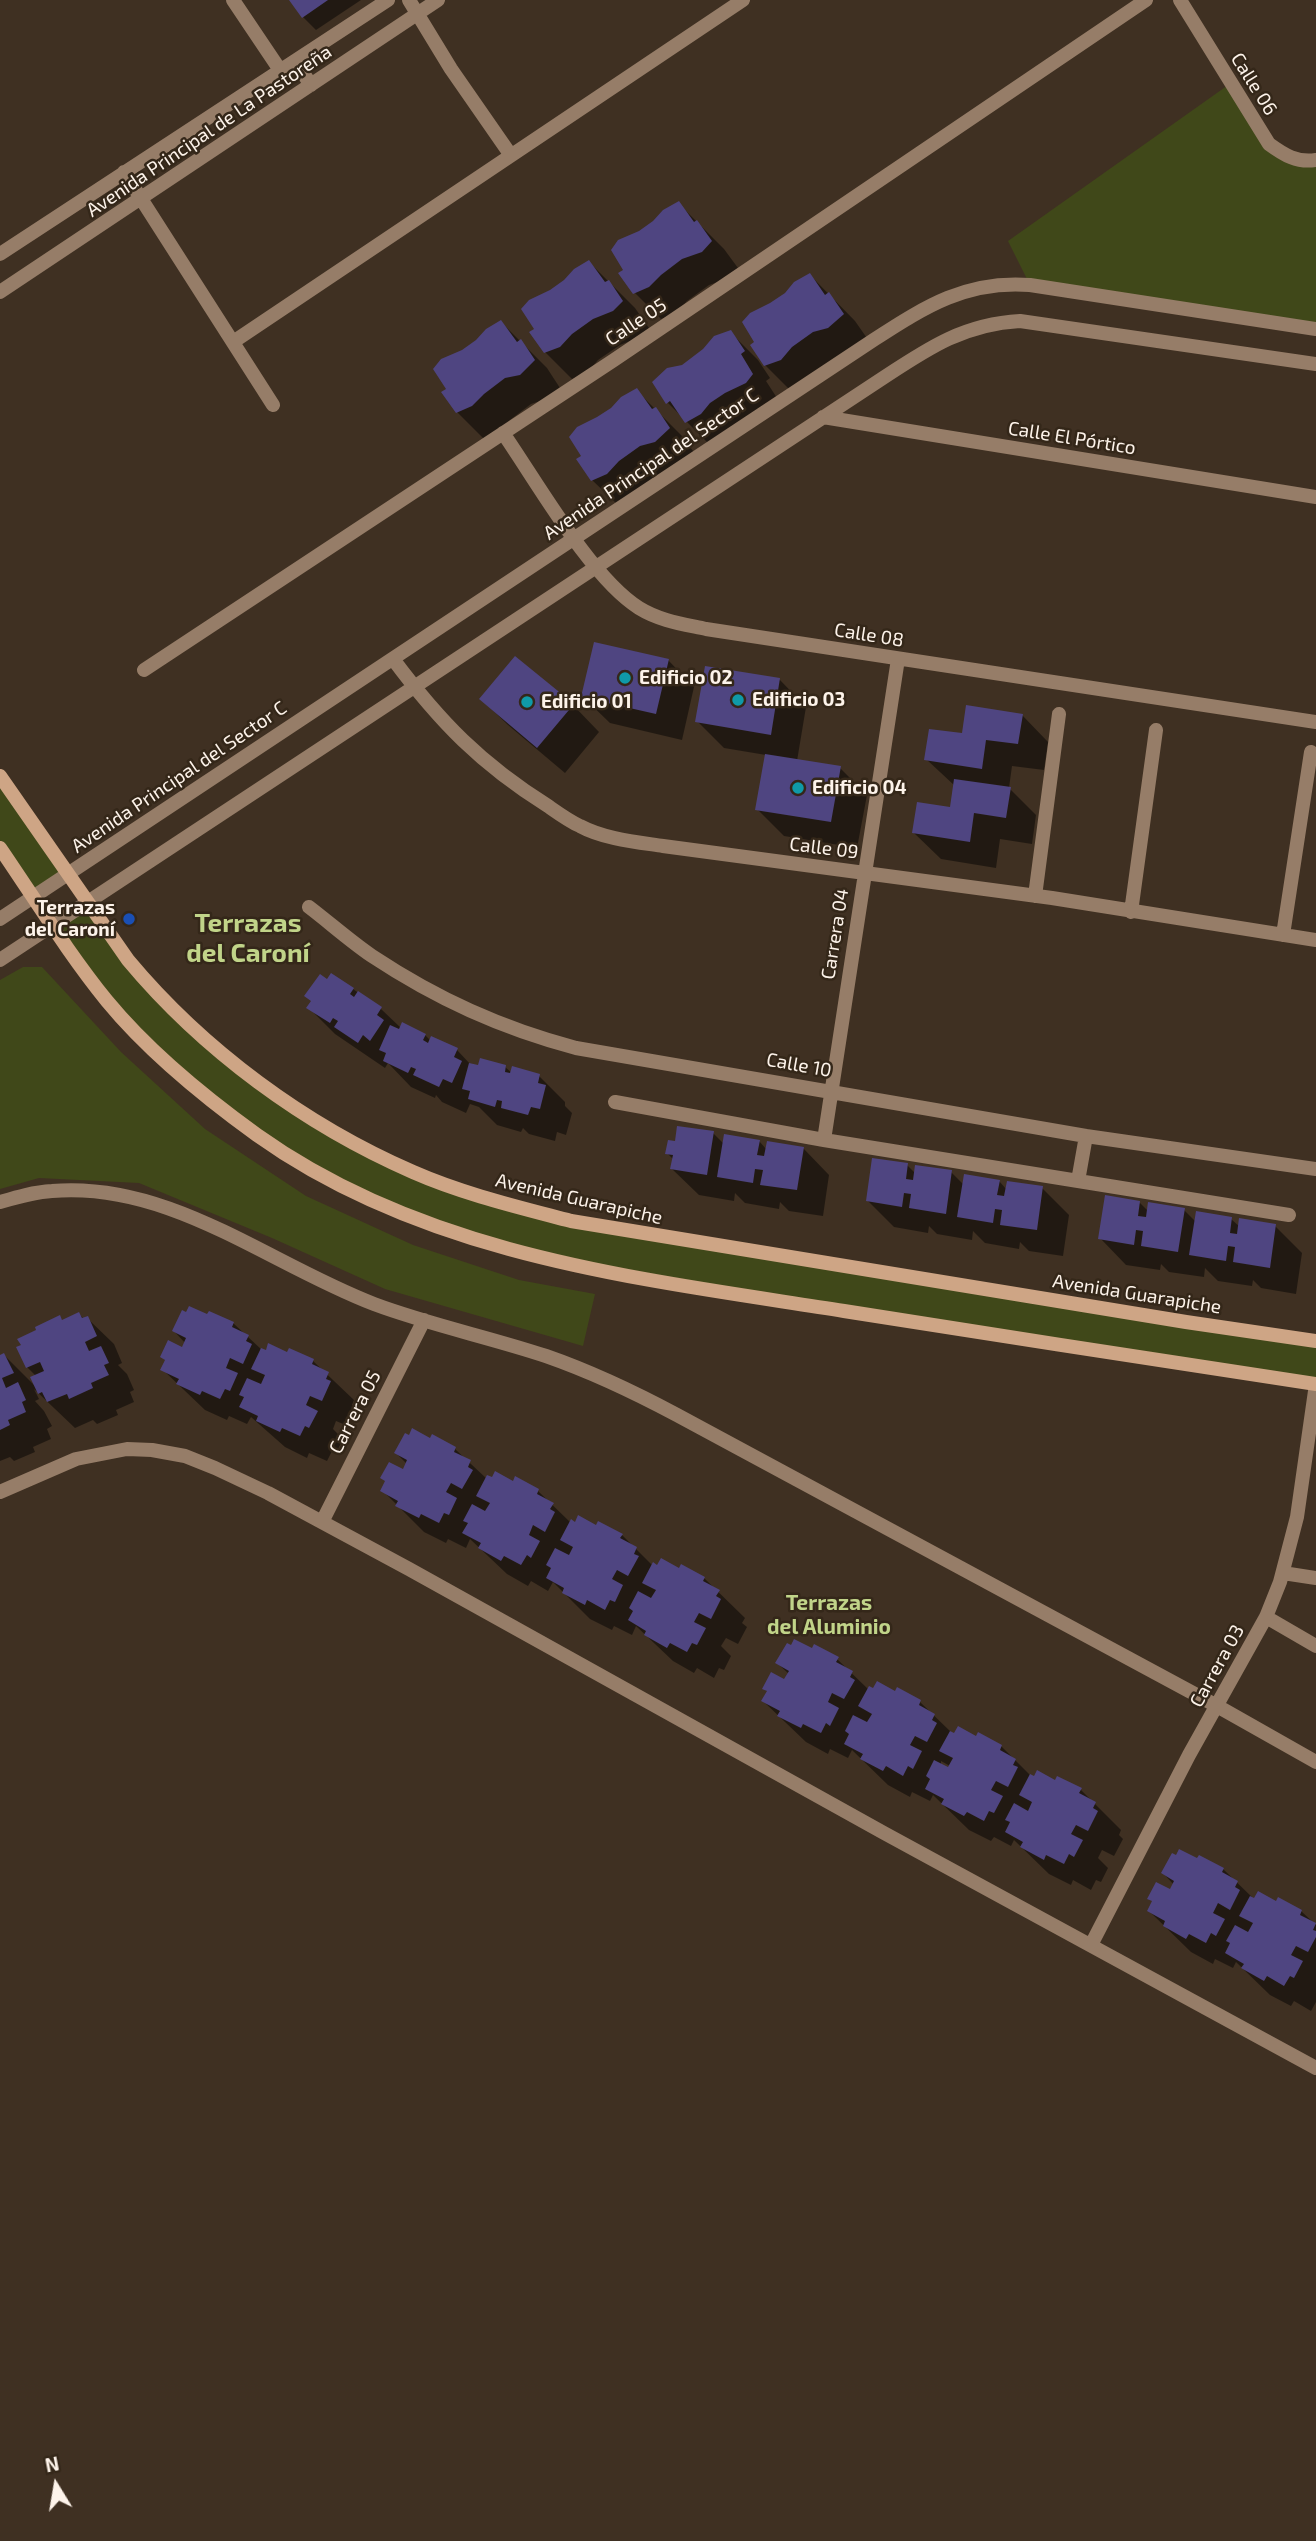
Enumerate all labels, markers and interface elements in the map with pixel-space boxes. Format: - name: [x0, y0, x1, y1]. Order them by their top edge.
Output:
- street label: Avenida Principal de La Pastoreña: [82, 40, 336, 222]
- street label: Calle 06: [1226, 49, 1282, 119]
- street label: Calle 05: [601, 293, 671, 351]
- street label: Avenida Principal del Sector C: [539, 383, 763, 545]
- street label: Calle El Pórtico: [1007, 417, 1137, 459]
- street label: Calle 08: [833, 618, 905, 652]
- place label: Edificio 02: [639, 667, 732, 689]
- marker: Edificio 02: [617, 670, 633, 686]
- place label: Edificio 03: [752, 689, 845, 711]
- place label: Edificio 01: [541, 691, 632, 713]
- marker: Edificio 03: [730, 692, 746, 708]
- marker: Edificio 01: [519, 694, 535, 710]
- street label: Avenida Principal del Sector C: [67, 696, 291, 858]
- place label: Edificio 04: [812, 777, 907, 799]
- marker: Edificio 04: [790, 780, 806, 796]
- street label: Calle 09: [788, 832, 860, 864]
- street label: Carrera 04: [817, 887, 853, 981]
- place label: Terrazas del Caroní: [25, 897, 115, 941]
- district label: Terrazas del Caroní: [186, 907, 310, 968]
- marker: Terrazas del Caroní: [121, 911, 137, 927]
- street label: Calle 10: [765, 1048, 833, 1082]
- street label: Avenida Guarapiche: [493, 1169, 665, 1229]
- street label: Avenida Guarapiche: [1051, 1269, 1223, 1319]
- street label: Carrera 05: [324, 1367, 386, 1457]
- district label: Terrazas del Aluminio: [767, 1590, 891, 1640]
- street label: Carrera 03: [1185, 1621, 1249, 1711]
- north arrow: [21, 2450, 91, 2520]
- text: N: [43, 2451, 61, 2476]

